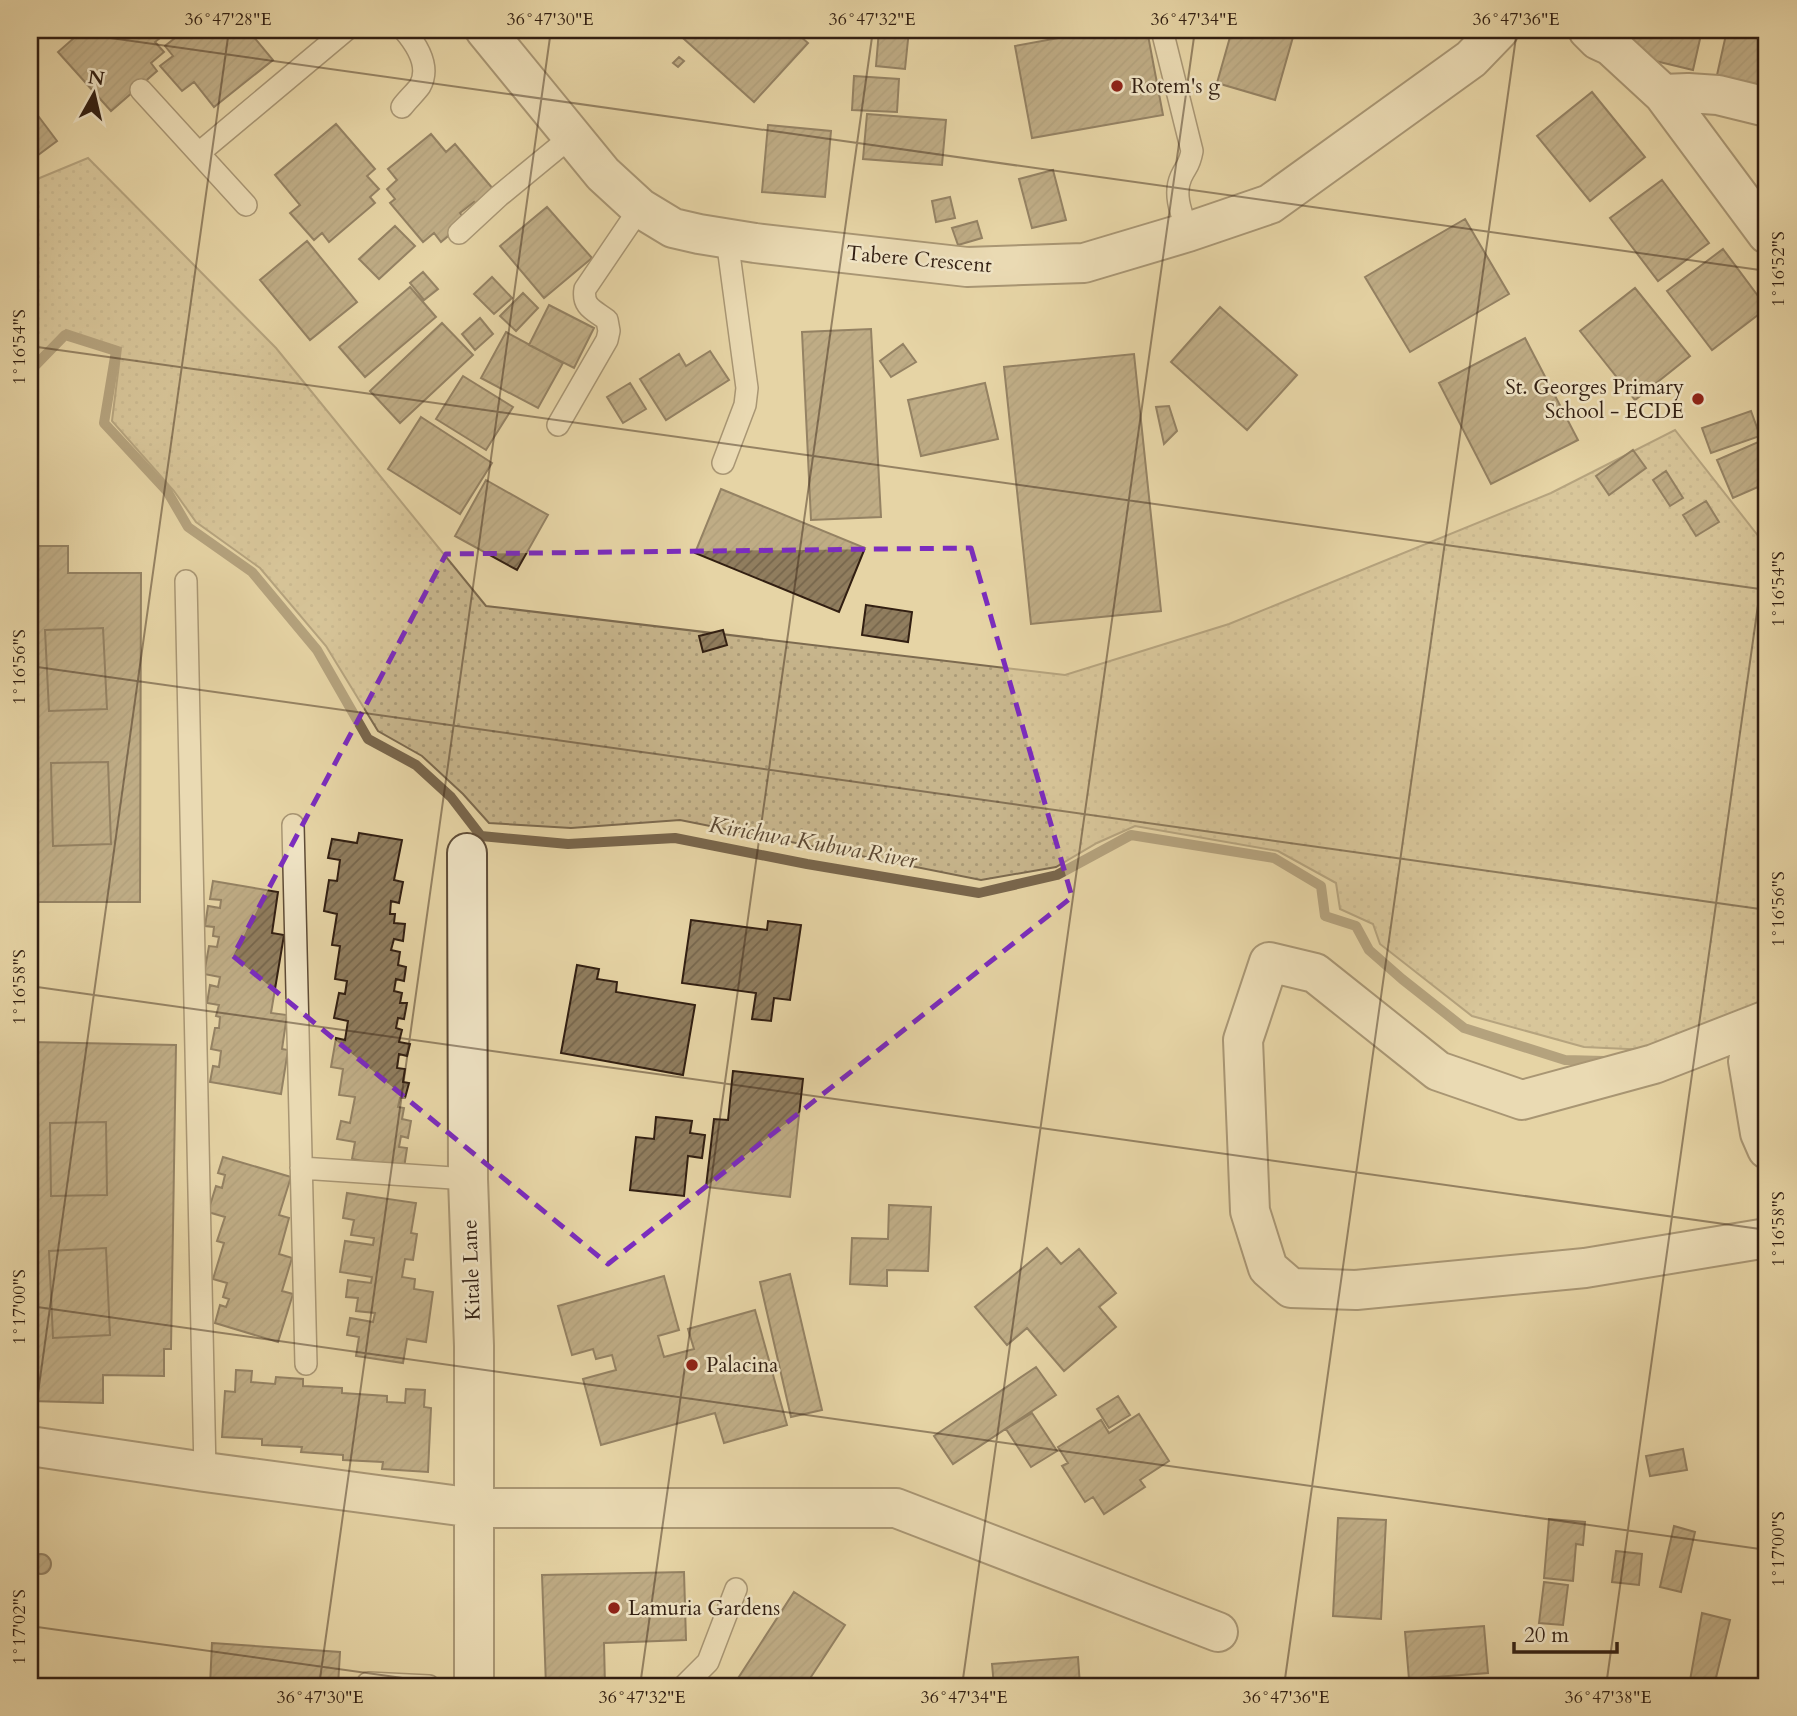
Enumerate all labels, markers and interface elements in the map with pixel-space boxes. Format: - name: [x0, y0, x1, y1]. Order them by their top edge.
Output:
- text: 36°47'28"E: [184, 7, 272, 32]
- text: 36°47'30"E: [506, 7, 594, 32]
- text: 36°47'32"E: [828, 7, 916, 32]
- text: 36°47'34"E: [1150, 7, 1238, 32]
- text: 36°47'36"E: [1472, 7, 1560, 32]
- north arrow: [60, 60, 130, 130]
- text: N: [86, 64, 107, 92]
- place label: Rotem's g: [1131, 72, 1220, 101]
- marker: Rotem's g: [1109, 78, 1125, 94]
- text: 1°16'52"S: [1766, 231, 1791, 307]
- street label: Tabere Crescent: [845, 239, 993, 280]
- text: 1°16'54"S: [7, 309, 32, 385]
- place label: St. Georges Primary School - ECDE: [1505, 373, 1684, 426]
- marker: St. Georges Primary School - ECDE: [1690, 391, 1706, 407]
- text: 1°16'54"S: [1766, 551, 1791, 627]
- text: 1°16'56"S: [7, 629, 32, 705]
- water label: Kirichwa Kubwa River: [707, 809, 921, 876]
- text: 1°16'56"S: [1766, 871, 1791, 947]
- text: 1°16'58"S: [7, 949, 32, 1025]
- text: 1°16'58"S: [1766, 1191, 1791, 1267]
- street label: Kitale Lane: [455, 1219, 488, 1321]
- text: 1°17'00"S: [7, 1269, 32, 1345]
- place label: Palacina: [706, 1351, 778, 1380]
- marker: Palacina: [684, 1357, 700, 1373]
- text: 1°17'00"S: [1766, 1511, 1791, 1587]
- text: 1°17'02"S: [7, 1589, 32, 1665]
- place label: Lamuria Gardens: [628, 1594, 780, 1623]
- marker: Lamuria Gardens: [606, 1600, 622, 1616]
- scale bar: [1514, 1611, 1617, 1655]
- text: 20 m: [1524, 1621, 1569, 1650]
- text: 36°47'30"E: [276, 1685, 364, 1710]
- text: 36°47'32"E: [598, 1685, 686, 1710]
- text: 36°47'34"E: [920, 1685, 1008, 1710]
- text: 36°47'36"E: [1242, 1685, 1330, 1710]
- text: 36°47'38"E: [1564, 1685, 1652, 1710]

